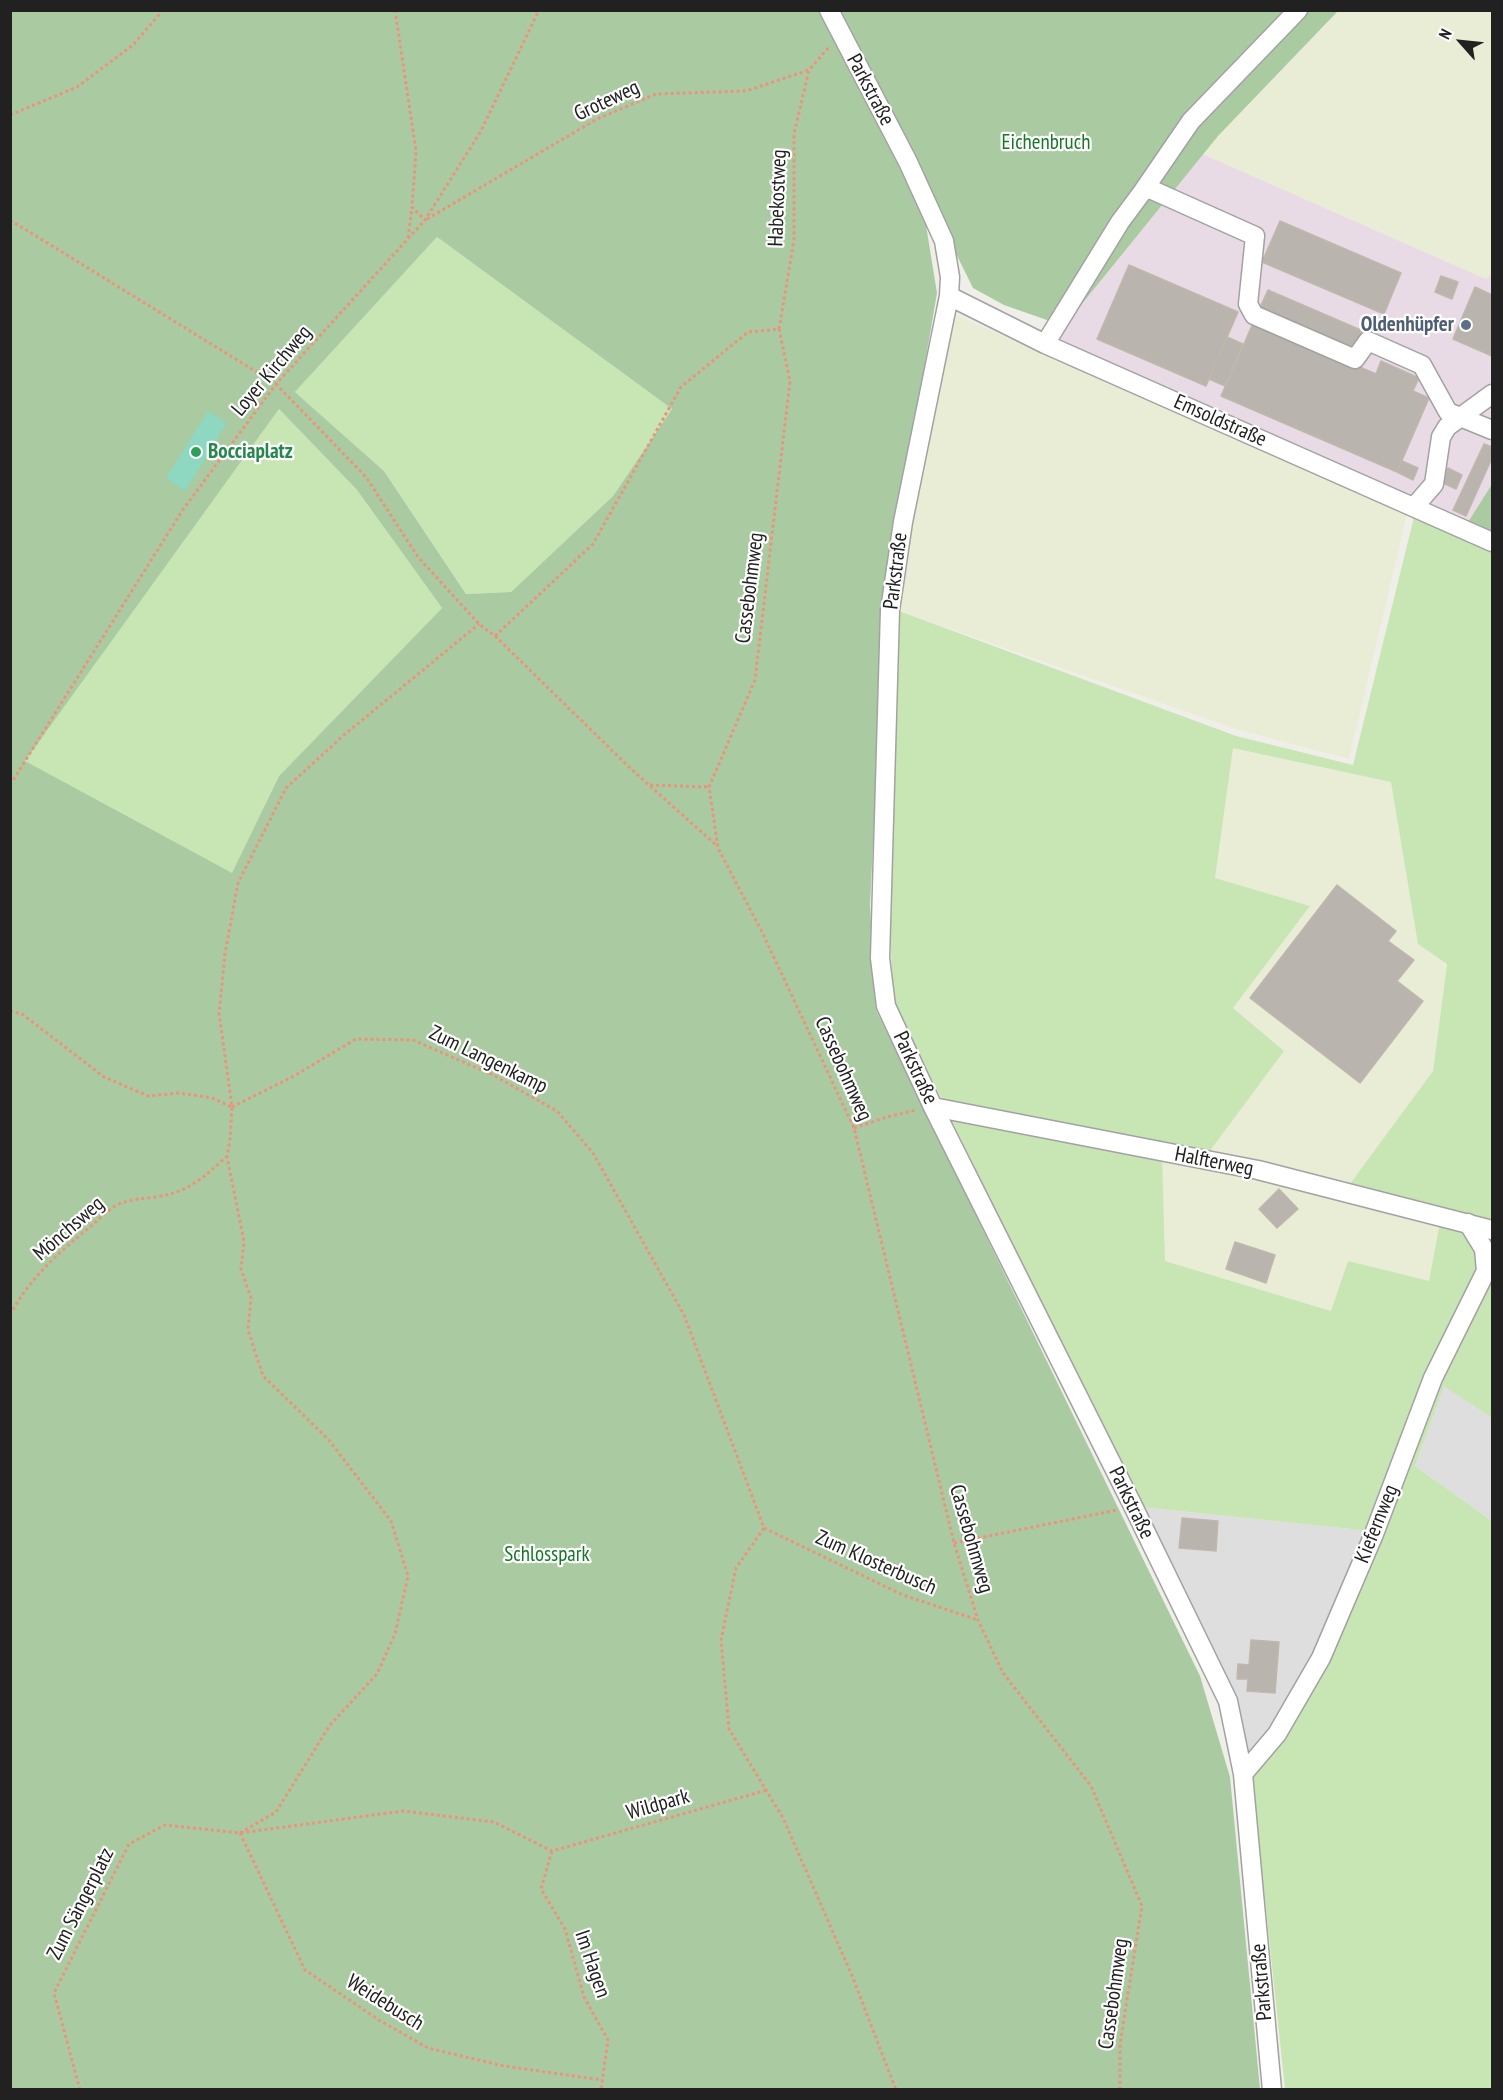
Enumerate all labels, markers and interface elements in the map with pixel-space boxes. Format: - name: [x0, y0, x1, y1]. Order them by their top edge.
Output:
- north arrow: [1431, 12, 1491, 72]
- text: N: [1434, 25, 1456, 42]
- street label: Parkstraße: [841, 50, 899, 130]
- street label: Groteweg: [570, 75, 644, 127]
- park label: Eichenbruch: [1002, 130, 1090, 156]
- street label: Habekostweg: [764, 149, 792, 247]
- place label: Oldenhüpfer: [1361, 312, 1454, 338]
- marker: Oldenhüpfer: [1459, 318, 1473, 332]
- street label: Loyer Kirchweg: [227, 321, 317, 421]
- street label: Emsoldstraße: [1170, 389, 1270, 453]
- place label: Bocciaplatz: [208, 439, 293, 465]
- marker: Bocciaplatz: [189, 445, 203, 459]
- street label: Cassebohmweg: [731, 531, 769, 645]
- street label: Parkstraße: [879, 531, 913, 611]
- street label: Cassebohmweg: [809, 1013, 877, 1125]
- street label: Zum Langenkamp: [425, 1021, 551, 1099]
- street label: Parkstraße: [887, 1028, 943, 1108]
- street label: Halfterweg: [1173, 1142, 1255, 1182]
- street label: Mönchsweg: [29, 1192, 109, 1266]
- street label: Parkstraße: [1103, 1463, 1159, 1543]
- street label: Kiefernweg: [1350, 1481, 1404, 1567]
- street label: Cassebohmweg: [944, 1482, 998, 1596]
- street label: Zum Klosterbusch: [812, 1525, 940, 1601]
- park label: Schlosspark: [504, 1542, 590, 1568]
- street label: Wildpark: [624, 1784, 692, 1826]
- street label: Zum Sängerplatz: [42, 1844, 120, 1964]
- street label: Im Hagen: [569, 1927, 615, 2001]
- street label: Cassebohmweg: [1094, 1937, 1134, 2051]
- street label: Parkstraße: [1246, 1942, 1278, 2022]
- street label: Weidebusch: [342, 1969, 428, 2037]

